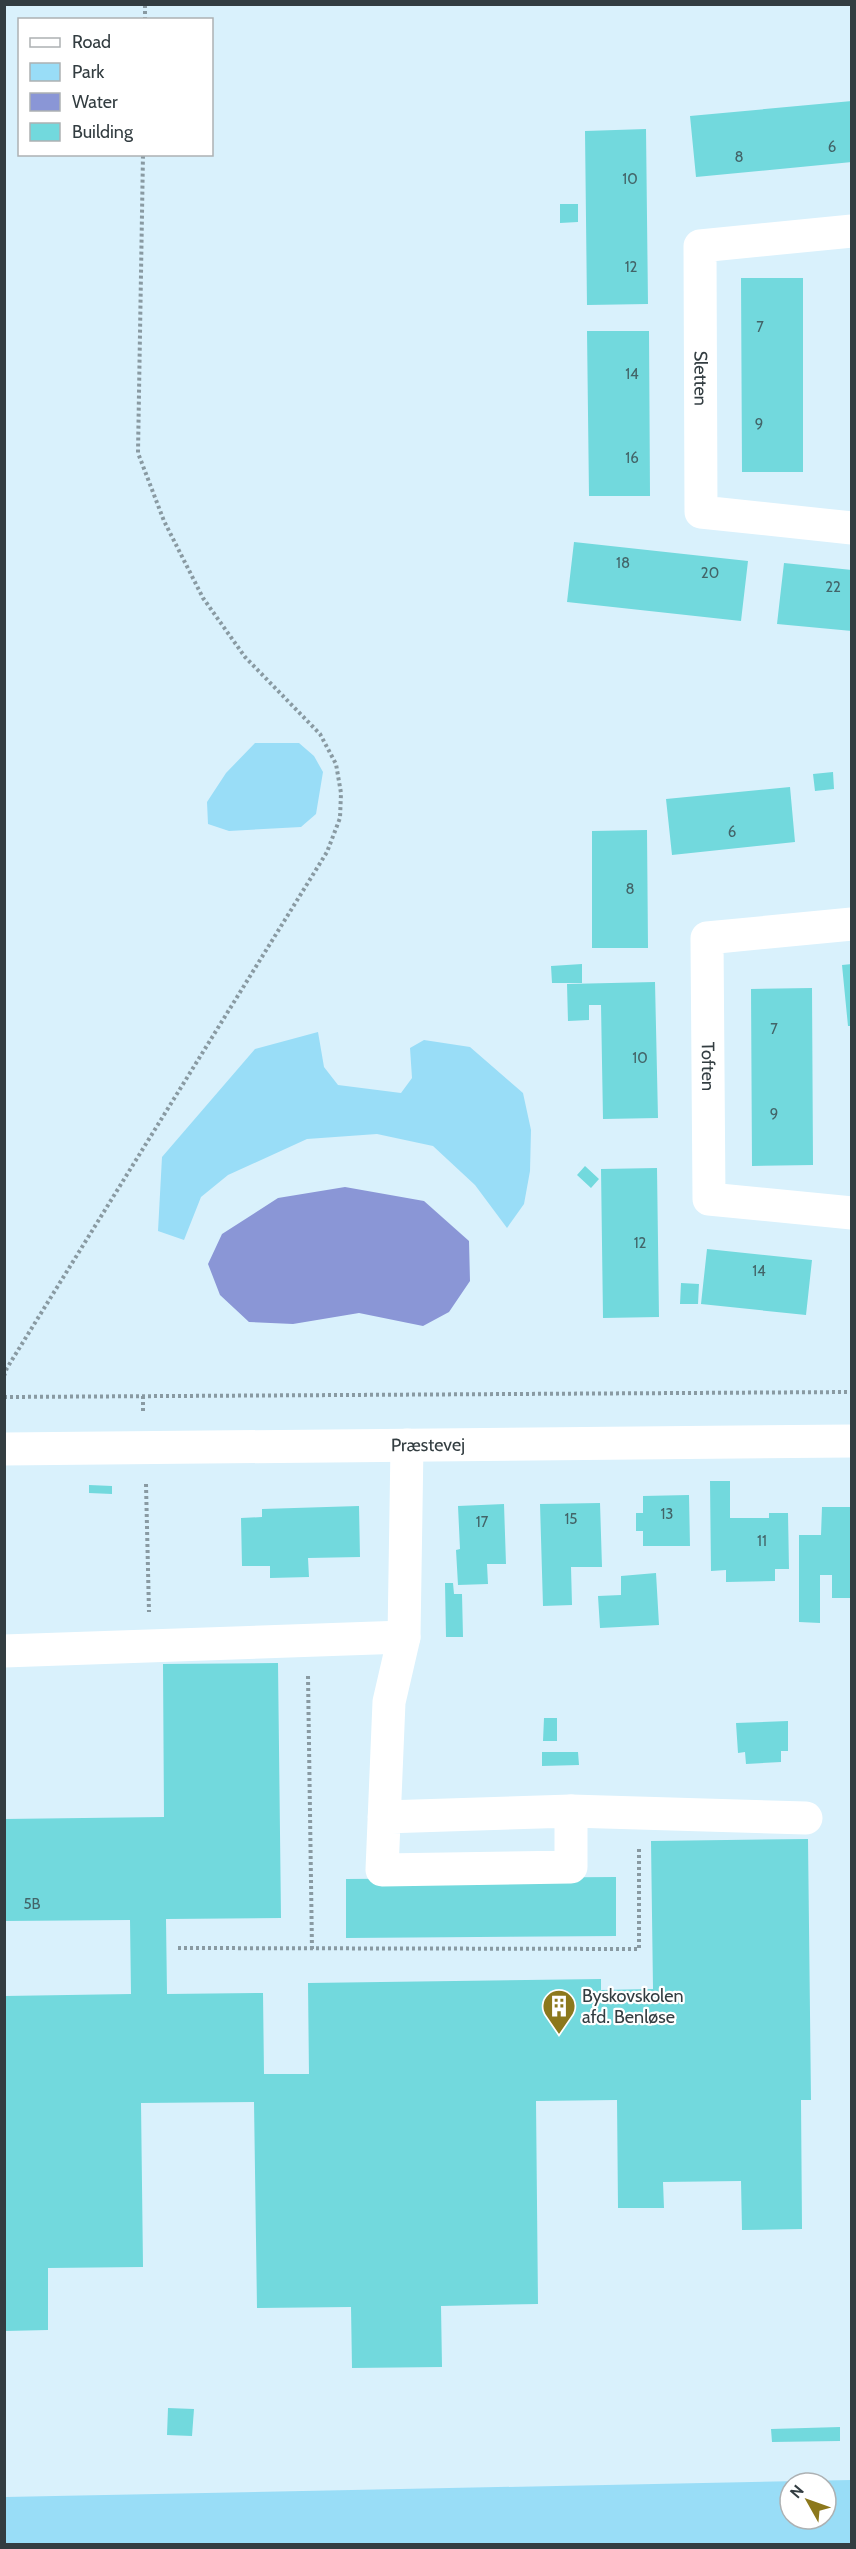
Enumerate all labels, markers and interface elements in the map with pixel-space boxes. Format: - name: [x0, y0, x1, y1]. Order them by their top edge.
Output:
- legend: [18, 18, 213, 156]
- text: Road: [72, 31, 111, 53]
- text: Park: [72, 61, 105, 83]
- text: Water: [72, 91, 118, 113]
- text: Building: [72, 121, 134, 143]
- house number: 6: [828, 138, 836, 156]
- house number: 8: [734, 148, 744, 166]
- house number: 10: [622, 170, 638, 188]
- house number: 12: [625, 258, 638, 276]
- house number: 7: [756, 318, 764, 336]
- street label: Sletten: [689, 351, 712, 406]
- house number: 14: [625, 365, 639, 383]
- house number: 9: [755, 415, 763, 433]
- house number: 16: [625, 449, 639, 467]
- house number: 18: [616, 554, 630, 572]
- house number: 20: [701, 564, 719, 582]
- house number: 22: [825, 578, 841, 596]
- house number: 6: [728, 823, 736, 841]
- house number: 8: [625, 880, 635, 898]
- house number: 7: [770, 1020, 778, 1038]
- street label: Toften: [697, 1042, 719, 1091]
- house number: 10: [632, 1049, 648, 1067]
- house number: 9: [770, 1105, 778, 1123]
- house number: 12: [634, 1234, 647, 1252]
- house number: 14: [752, 1262, 766, 1280]
- street label: Præstevej: [391, 1434, 465, 1456]
- house number: 13: [660, 1505, 674, 1523]
- house number: 15: [564, 1510, 578, 1528]
- house number: 17: [476, 1513, 489, 1531]
- house number: 11: [757, 1532, 767, 1550]
- house number: 5B: [23, 1895, 41, 1913]
- place label: Byskovskolen afd. Benløse: [582, 1985, 684, 2028]
- building icon: Byskovskolen afd. Benløse: [541, 1988, 577, 2035]
- north arrow: [778, 2471, 838, 2531]
- text: N: [786, 2481, 808, 2502]

